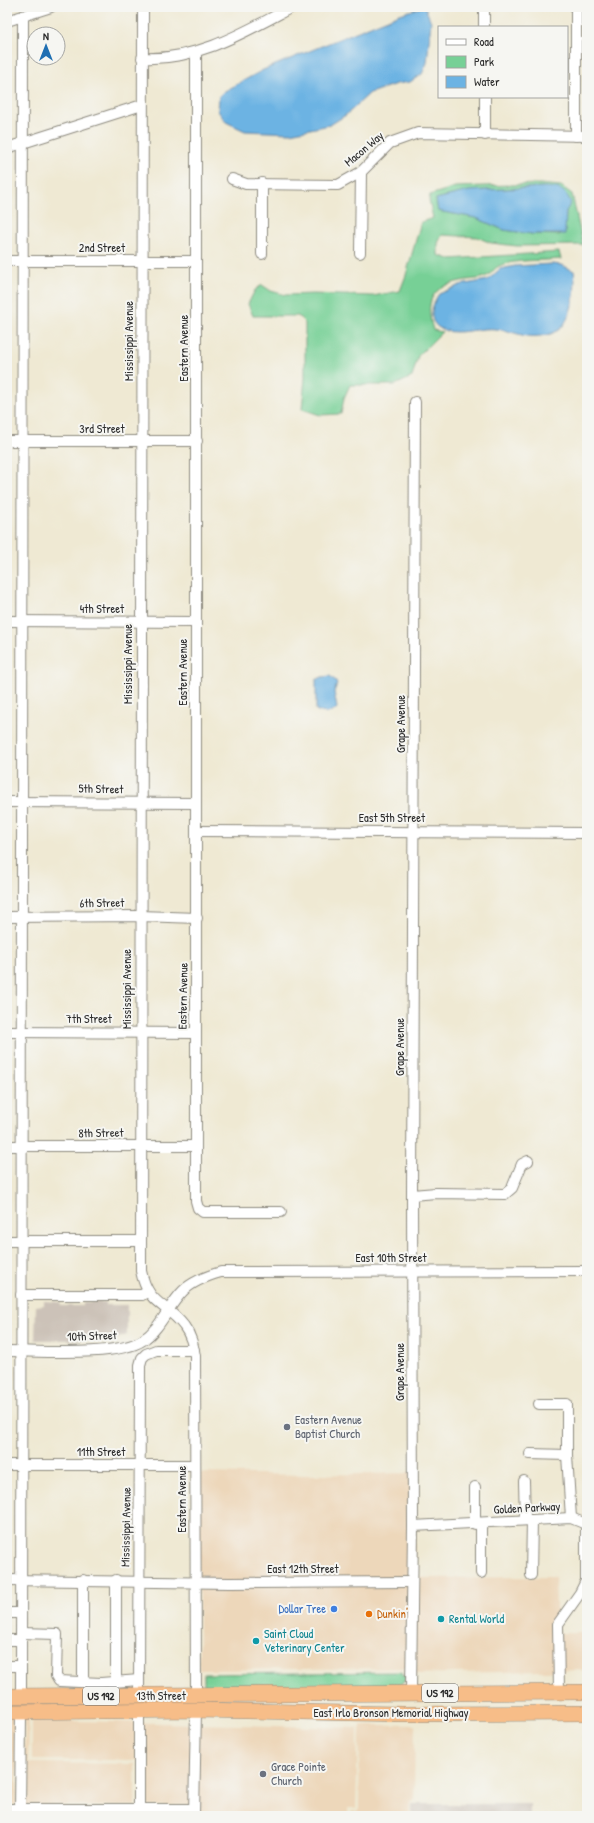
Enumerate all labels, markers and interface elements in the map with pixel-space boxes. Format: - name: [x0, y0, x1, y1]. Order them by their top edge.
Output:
- north arrow: [26, 26, 66, 66]
- legend: [438, 26, 568, 98]
- text: N: [43, 29, 49, 43]
- text: Road: [474, 33, 494, 50]
- text: Park: [474, 53, 494, 70]
- text: Water: [474, 73, 500, 90]
- street label: Macon Way: [340, 127, 387, 170]
- street label: 2nd Street: [79, 239, 126, 256]
- street label: Mississippi Avenue: [120, 301, 137, 381]
- street label: Eastern Avenue: [175, 314, 192, 381]
- street label: 3rd Street: [79, 420, 126, 437]
- street label: 4th Street: [80, 600, 125, 617]
- street label: Mississippi Avenue: [119, 624, 136, 704]
- street label: Eastern Avenue: [174, 638, 191, 705]
- street label: Grape Avenue: [392, 695, 409, 753]
- street label: 5th Street: [78, 780, 124, 797]
- street label: East 5th Street: [359, 809, 426, 826]
- street label: 6th Street: [80, 894, 125, 911]
- street label: Mississippi Avenue: [118, 949, 135, 1029]
- street label: Eastern Avenue: [173, 962, 192, 1030]
- street label: 7th Street: [66, 1010, 113, 1027]
- street label: Grape Avenue: [391, 1018, 408, 1076]
- street label: 8th Street: [78, 1124, 125, 1141]
- street label: East 10th Street: [355, 1249, 427, 1266]
- street label: 10th Street: [67, 1326, 118, 1345]
- street label: Grape Avenue: [391, 1343, 408, 1401]
- place label: Eastern Avenue Baptist Church: [295, 1411, 362, 1442]
- marker: Eastern Avenue Baptist Church: [282, 1422, 292, 1432]
- street label: 11th Street: [77, 1443, 126, 1460]
- street label: Eastern Avenue: [173, 1465, 190, 1532]
- street label: Mississippi Avenue: [116, 1487, 135, 1567]
- street label: Golden Parkway: [493, 1497, 561, 1518]
- street label: East 12th Street: [267, 1560, 340, 1577]
- place label: Dollar Tree: [278, 1600, 326, 1617]
- marker: Dollar Tree: [329, 1604, 339, 1614]
- place label: Dunkin': [377, 1605, 408, 1622]
- marker: Dunkin': [364, 1609, 374, 1619]
- place label: Rental World: [449, 1610, 504, 1627]
- marker: Rental World: [436, 1614, 446, 1624]
- place label: Saint Cloud Veterinary Center: [264, 1625, 345, 1656]
- marker: Saint Cloud Veterinary Center: [251, 1636, 261, 1646]
- road number: US 192: [422, 1684, 458, 1702]
- road number: US 192: [83, 1687, 119, 1705]
- street label: 13th Street: [136, 1687, 187, 1704]
- street label: East Irlo Bronson Memorial Highway: [313, 1704, 469, 1721]
- place label: Grace Pointe Church: [271, 1758, 326, 1789]
- marker: Grace Pointe Church: [258, 1769, 268, 1779]

